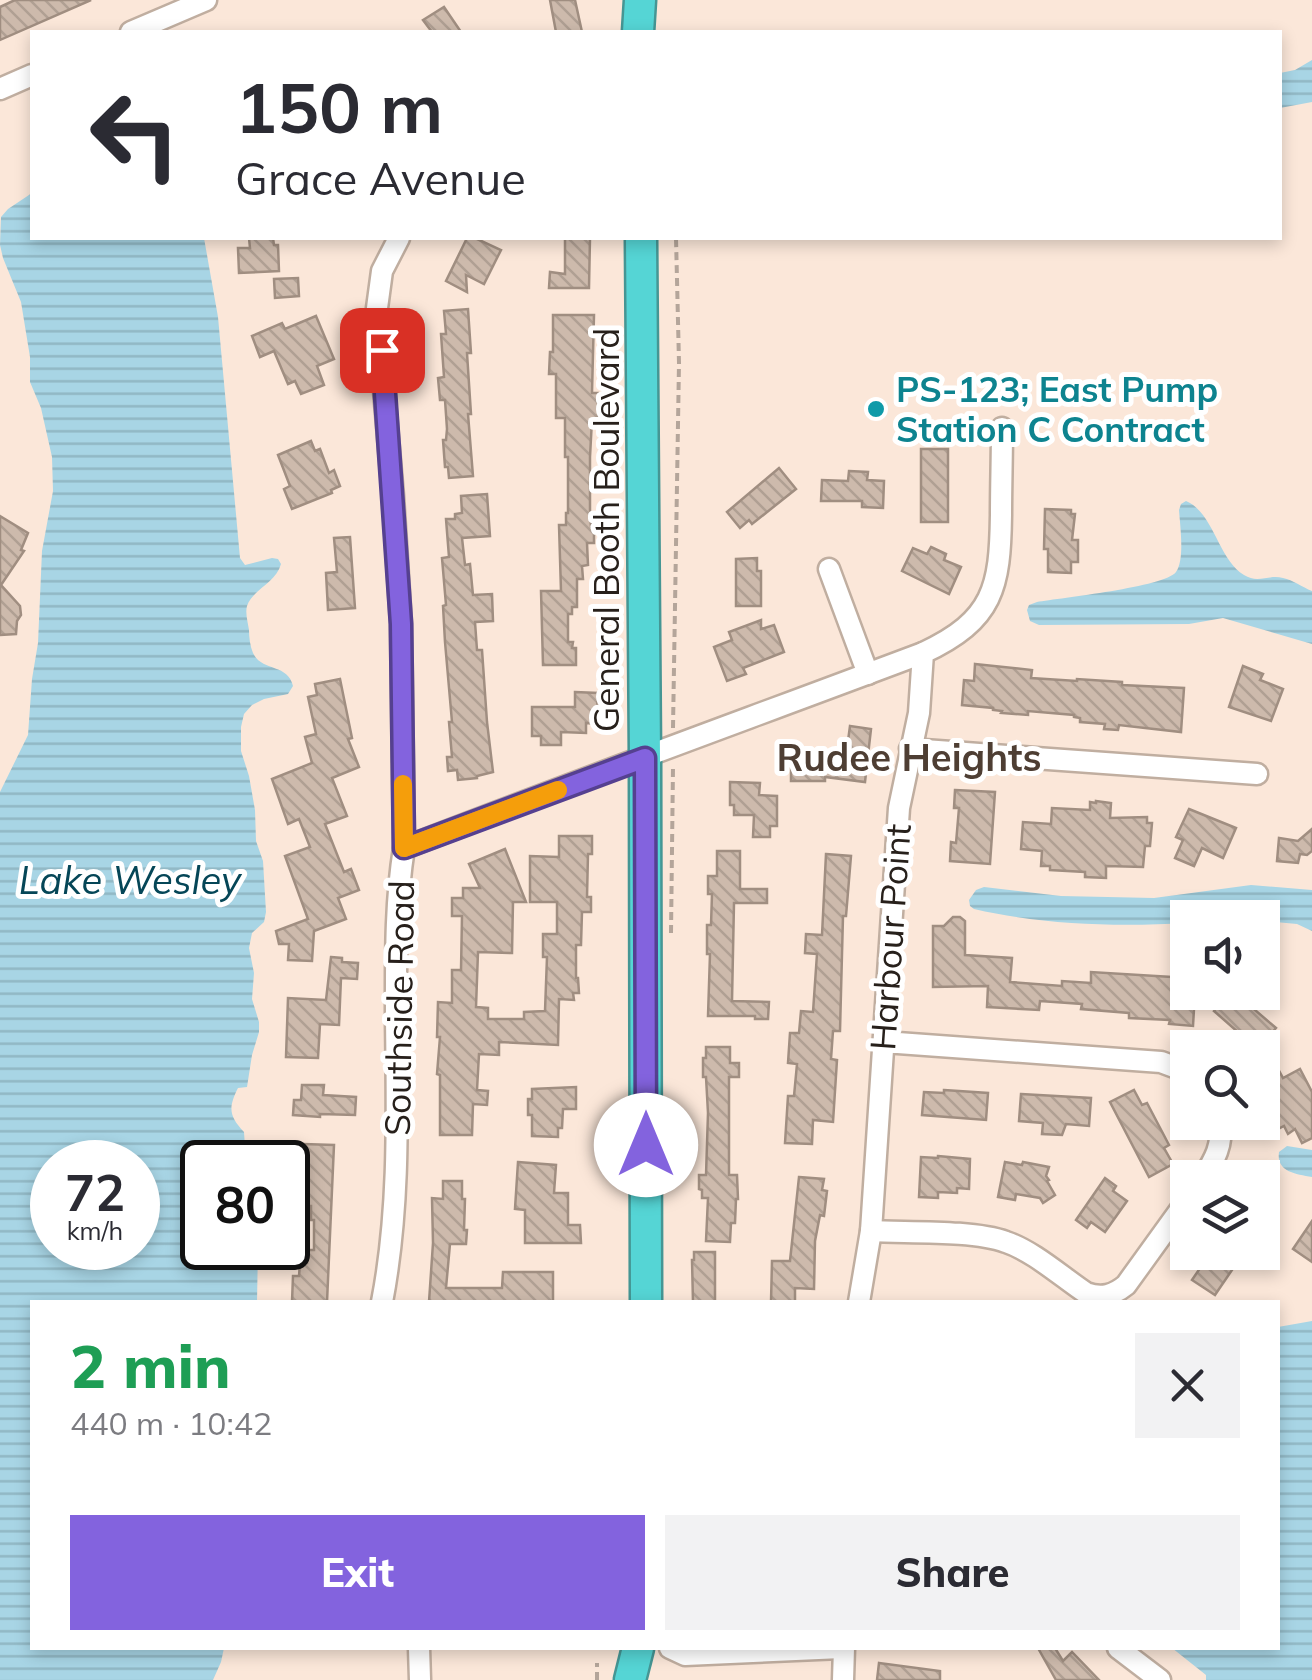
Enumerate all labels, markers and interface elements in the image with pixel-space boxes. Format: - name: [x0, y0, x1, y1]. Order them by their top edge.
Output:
- text: 150 m: [235, 63, 443, 151]
- icon: left: [70, 70, 200, 200]
- text: Grace Avenue: [235, 150, 526, 206]
- pin: [340, 308, 425, 393]
- icon: arrive: [355, 323, 410, 378]
- street label: General Booth Boulevard: [584, 328, 628, 732]
- place label: PS-123; East Pump Station C Contract: [896, 367, 1218, 451]
- marker: PS-123; East Pump Station C Contract: [865, 398, 887, 420]
- district label: Rudee Heights: [776, 733, 1042, 781]
- street label: Harbour Point: [860, 822, 920, 1052]
- water label: Lake Wesley: [19, 856, 243, 904]
- street label: Southside Road: [375, 880, 423, 1136]
- map controls: [1170, 900, 1280, 1270]
- button: sound: [1170, 900, 1280, 1010]
- button: search: [1170, 1030, 1280, 1140]
- position arrow: [594, 1093, 698, 1197]
- speed limit sign: 80: [180, 1140, 310, 1270]
- button: layers: [1170, 1160, 1280, 1270]
- text: 72: [65, 1161, 125, 1224]
- text: km/h: [67, 1215, 123, 1246]
- text: 2 min: [70, 1328, 231, 1403]
- button: close: [1135, 1333, 1240, 1438]
- text: 440 m · 10:42: [70, 1403, 272, 1443]
- button: Exit: [70, 1515, 645, 1630]
- button: Share: [665, 1515, 1240, 1630]

